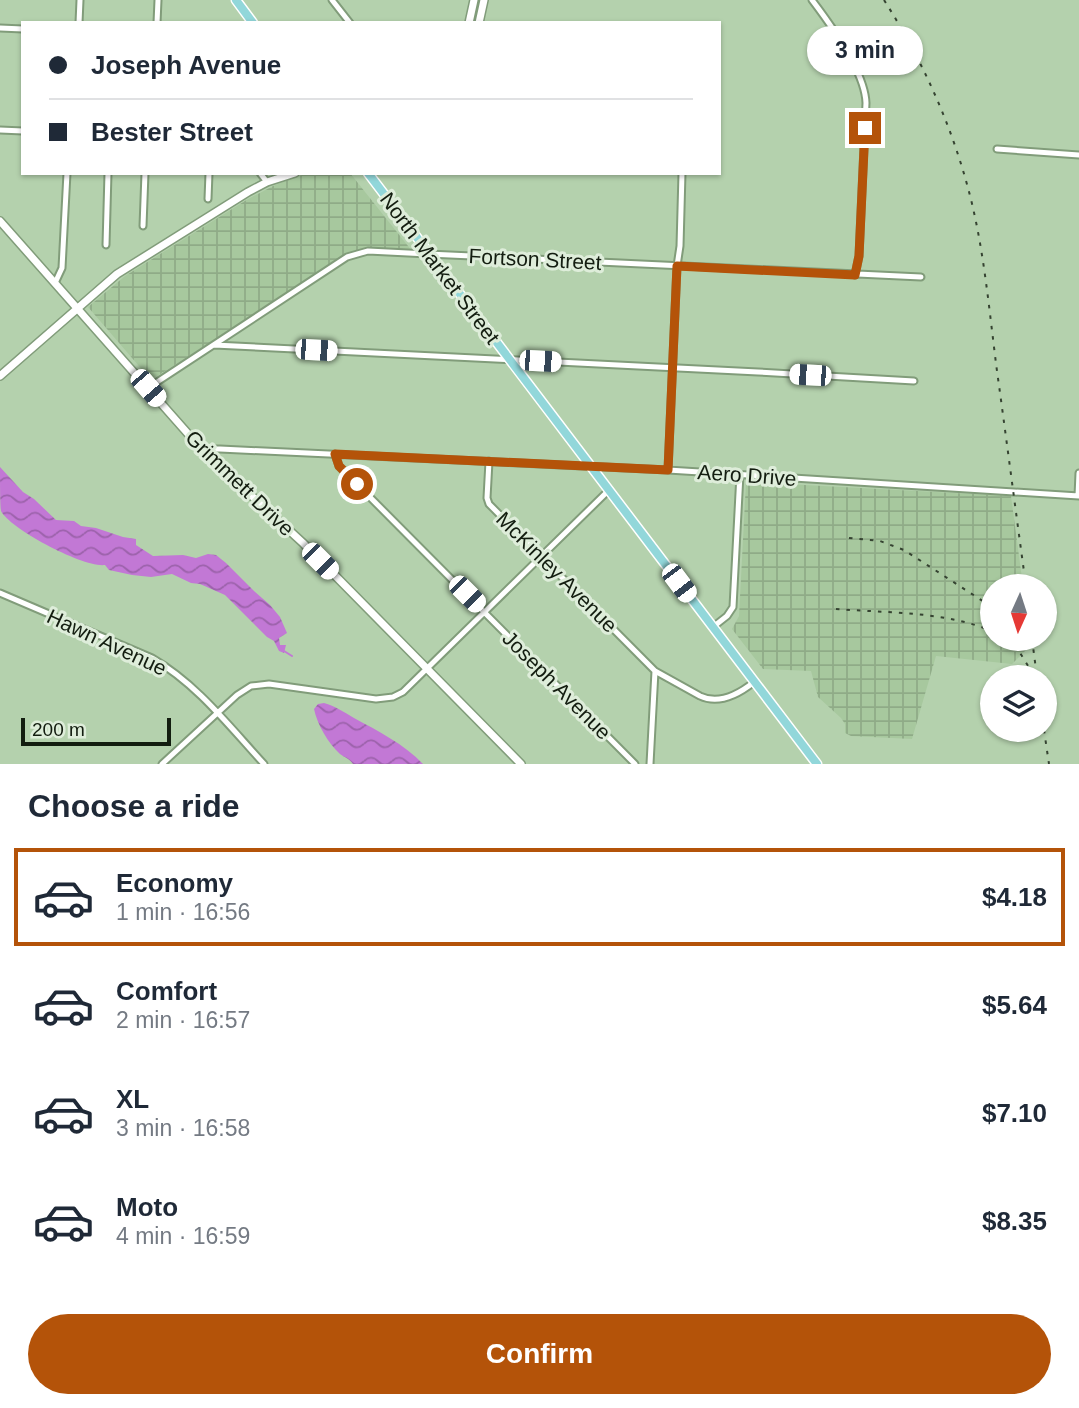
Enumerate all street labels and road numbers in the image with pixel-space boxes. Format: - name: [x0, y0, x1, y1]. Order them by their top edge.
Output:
- street label: North Market Street: [376, 188, 504, 348]
- street label: Fortson Street: [468, 244, 602, 274]
- street label: Grimmett Drive: [181, 426, 299, 540]
- street label: Aero Drive: [697, 460, 797, 490]
- street label: McKinley Avenue: [492, 507, 622, 637]
- street label: Hawn Avenue: [44, 604, 170, 680]
- street label: Joseph Avenue: [498, 626, 616, 744]

